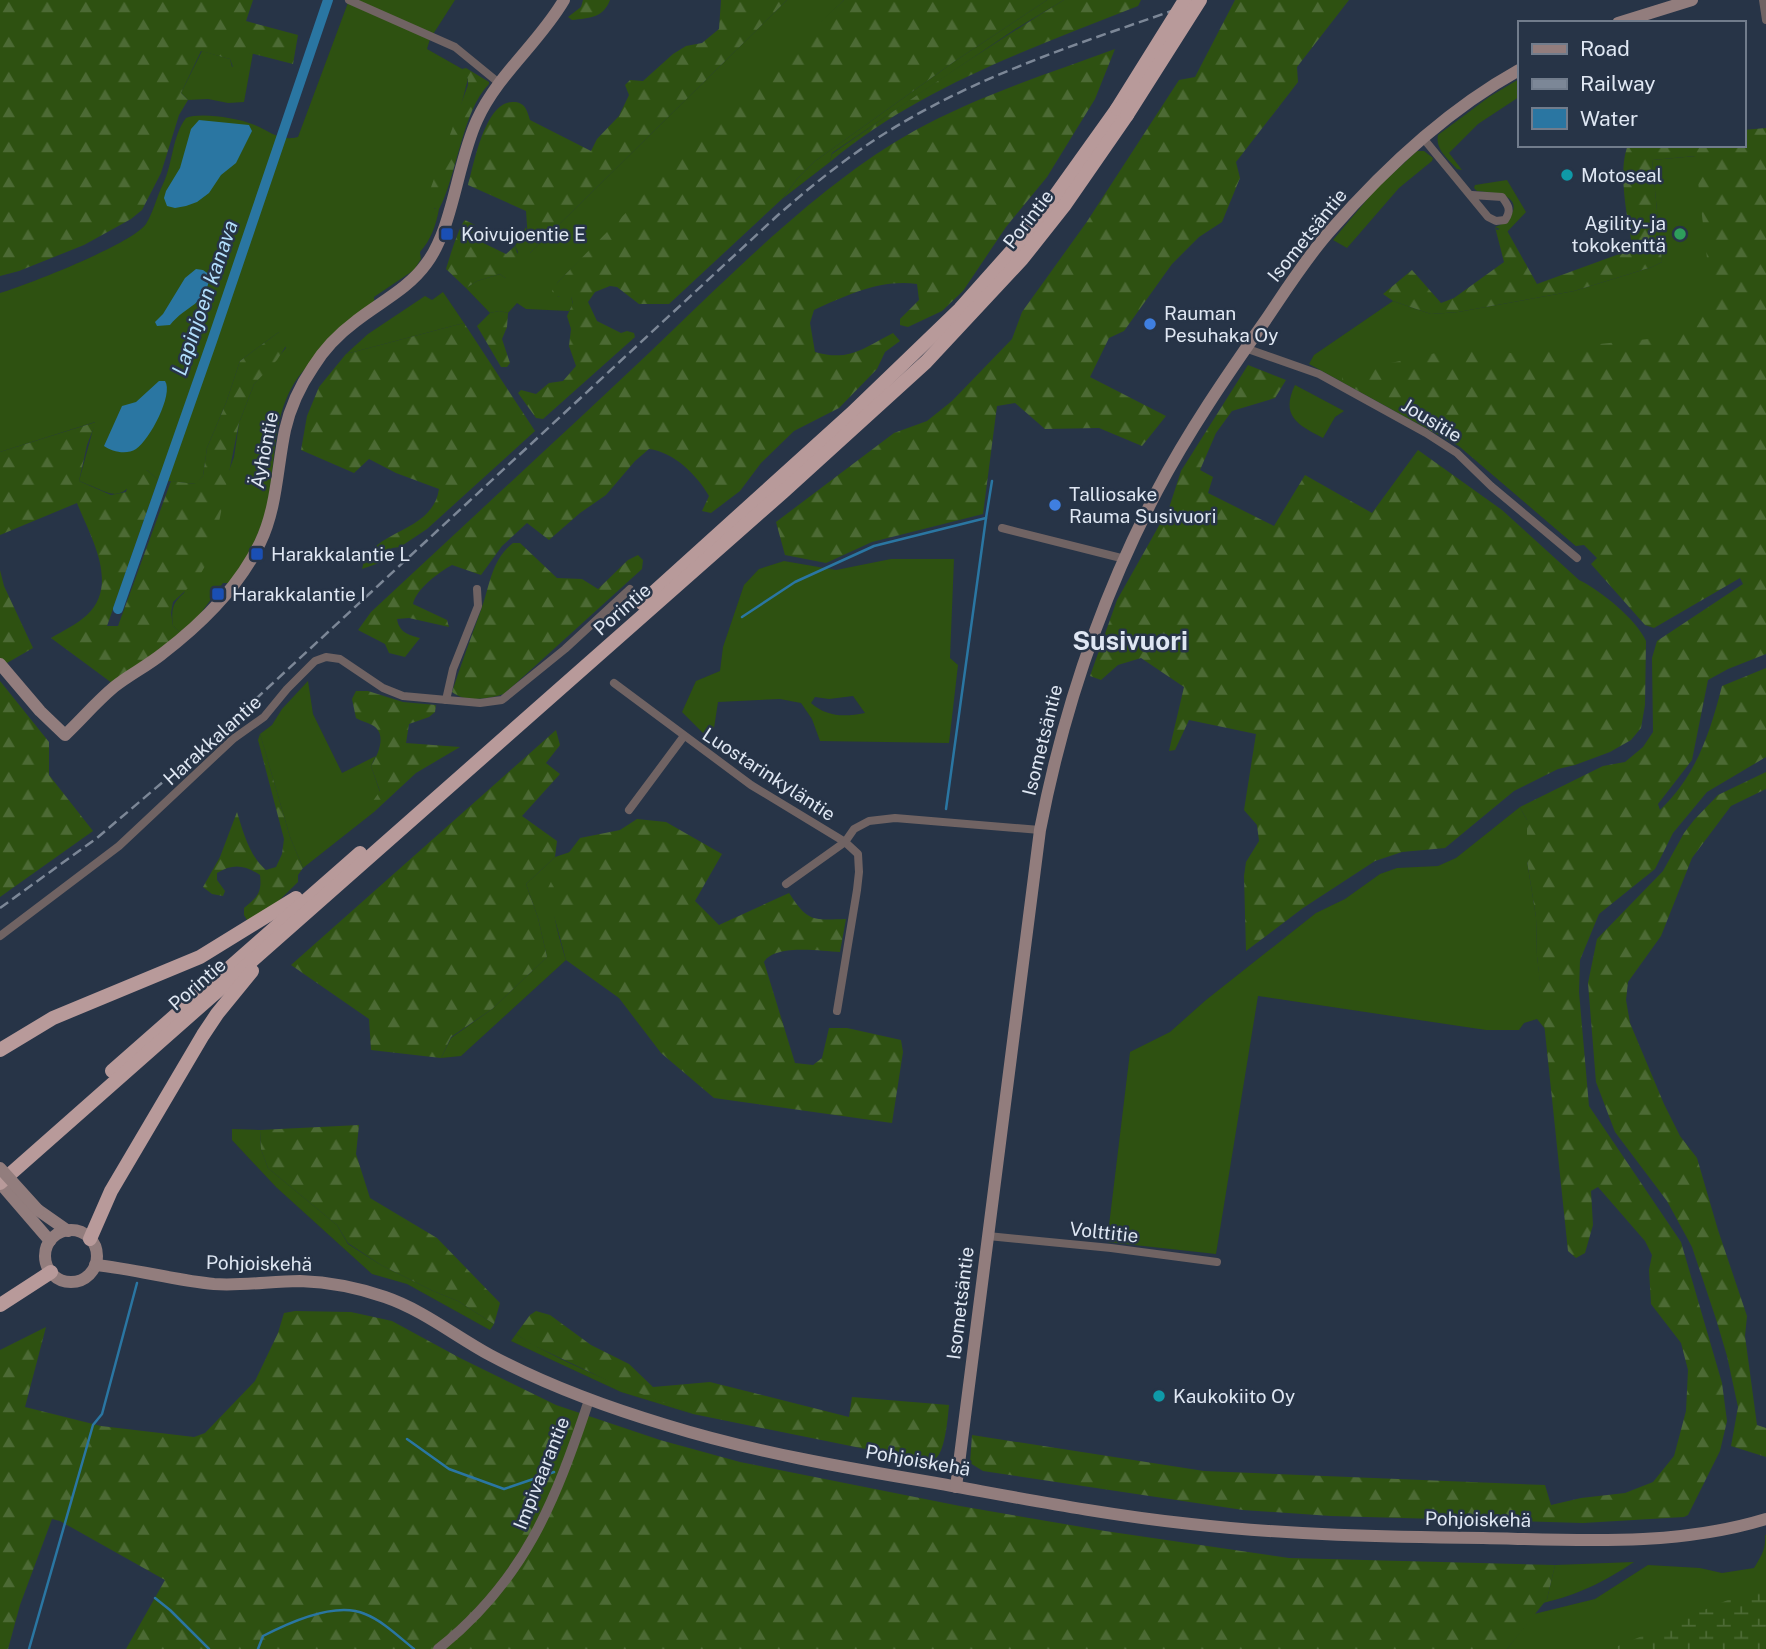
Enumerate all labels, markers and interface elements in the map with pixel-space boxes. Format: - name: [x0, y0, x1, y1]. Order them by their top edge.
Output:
- legend: [1518, 21, 1745, 147]
- text: Road: [1580, 36, 1630, 61]
- text: Railway: [1580, 71, 1656, 96]
- text: Water: [1580, 106, 1638, 131]
- place label: Motoseal: [1581, 164, 1662, 186]
- marker: Motoseal: [1559, 167, 1575, 183]
- street label: Isometsäntie: [1263, 184, 1351, 286]
- street label: Porintie: [998, 185, 1058, 253]
- place label: Agility- ja tokokenttä: [1571, 212, 1666, 256]
- water label: Lapinjoen kanava: [166, 217, 243, 379]
- place label: Koivujoentie E: [461, 223, 586, 245]
- marker: Koivujoentie E: [439, 226, 455, 242]
- marker: Agility- ja tokokenttä: [1672, 226, 1688, 242]
- place label: Rauman Pesuhaka Oy: [1164, 302, 1278, 346]
- marker: Rauman Pesuhaka Oy: [1142, 316, 1158, 332]
- street label: Jousitie: [1398, 393, 1466, 447]
- street label: Äyhöntie: [246, 410, 282, 490]
- place label: Talliosake Rauma Susivuori: [1069, 483, 1216, 527]
- marker: Talliosake Rauma Susivuori: [1047, 497, 1063, 513]
- place label: Harakkalantie L: [271, 543, 410, 565]
- marker: Harakkalantie L: [249, 546, 265, 562]
- street label: Porintie: [589, 578, 655, 640]
- place label: Harakkalantie I: [232, 583, 366, 605]
- marker: Harakkalantie I: [210, 586, 226, 602]
- district label: Susivuori: [1072, 625, 1188, 656]
- street label: Isometsäntie: [1018, 682, 1066, 798]
- street label: Harakkalantie: [159, 690, 265, 790]
- street label: Luostarinkyläntie: [698, 723, 840, 825]
- street label: Porintie: [164, 953, 230, 1015]
- street label: Volttitie: [1068, 1217, 1140, 1247]
- street label: Isometsäntie: [942, 1245, 978, 1361]
- street label: Pohjoiskehä: [206, 1251, 312, 1275]
- place label: Kaukokiito Oy: [1173, 1385, 1295, 1407]
- marker: Kaukokiito Oy: [1151, 1388, 1167, 1404]
- street label: Impivaarantie: [508, 1414, 574, 1532]
- street label: Pohjoiskehä: [864, 1440, 972, 1480]
- street label: Pohjoiskehä: [1425, 1507, 1531, 1531]

